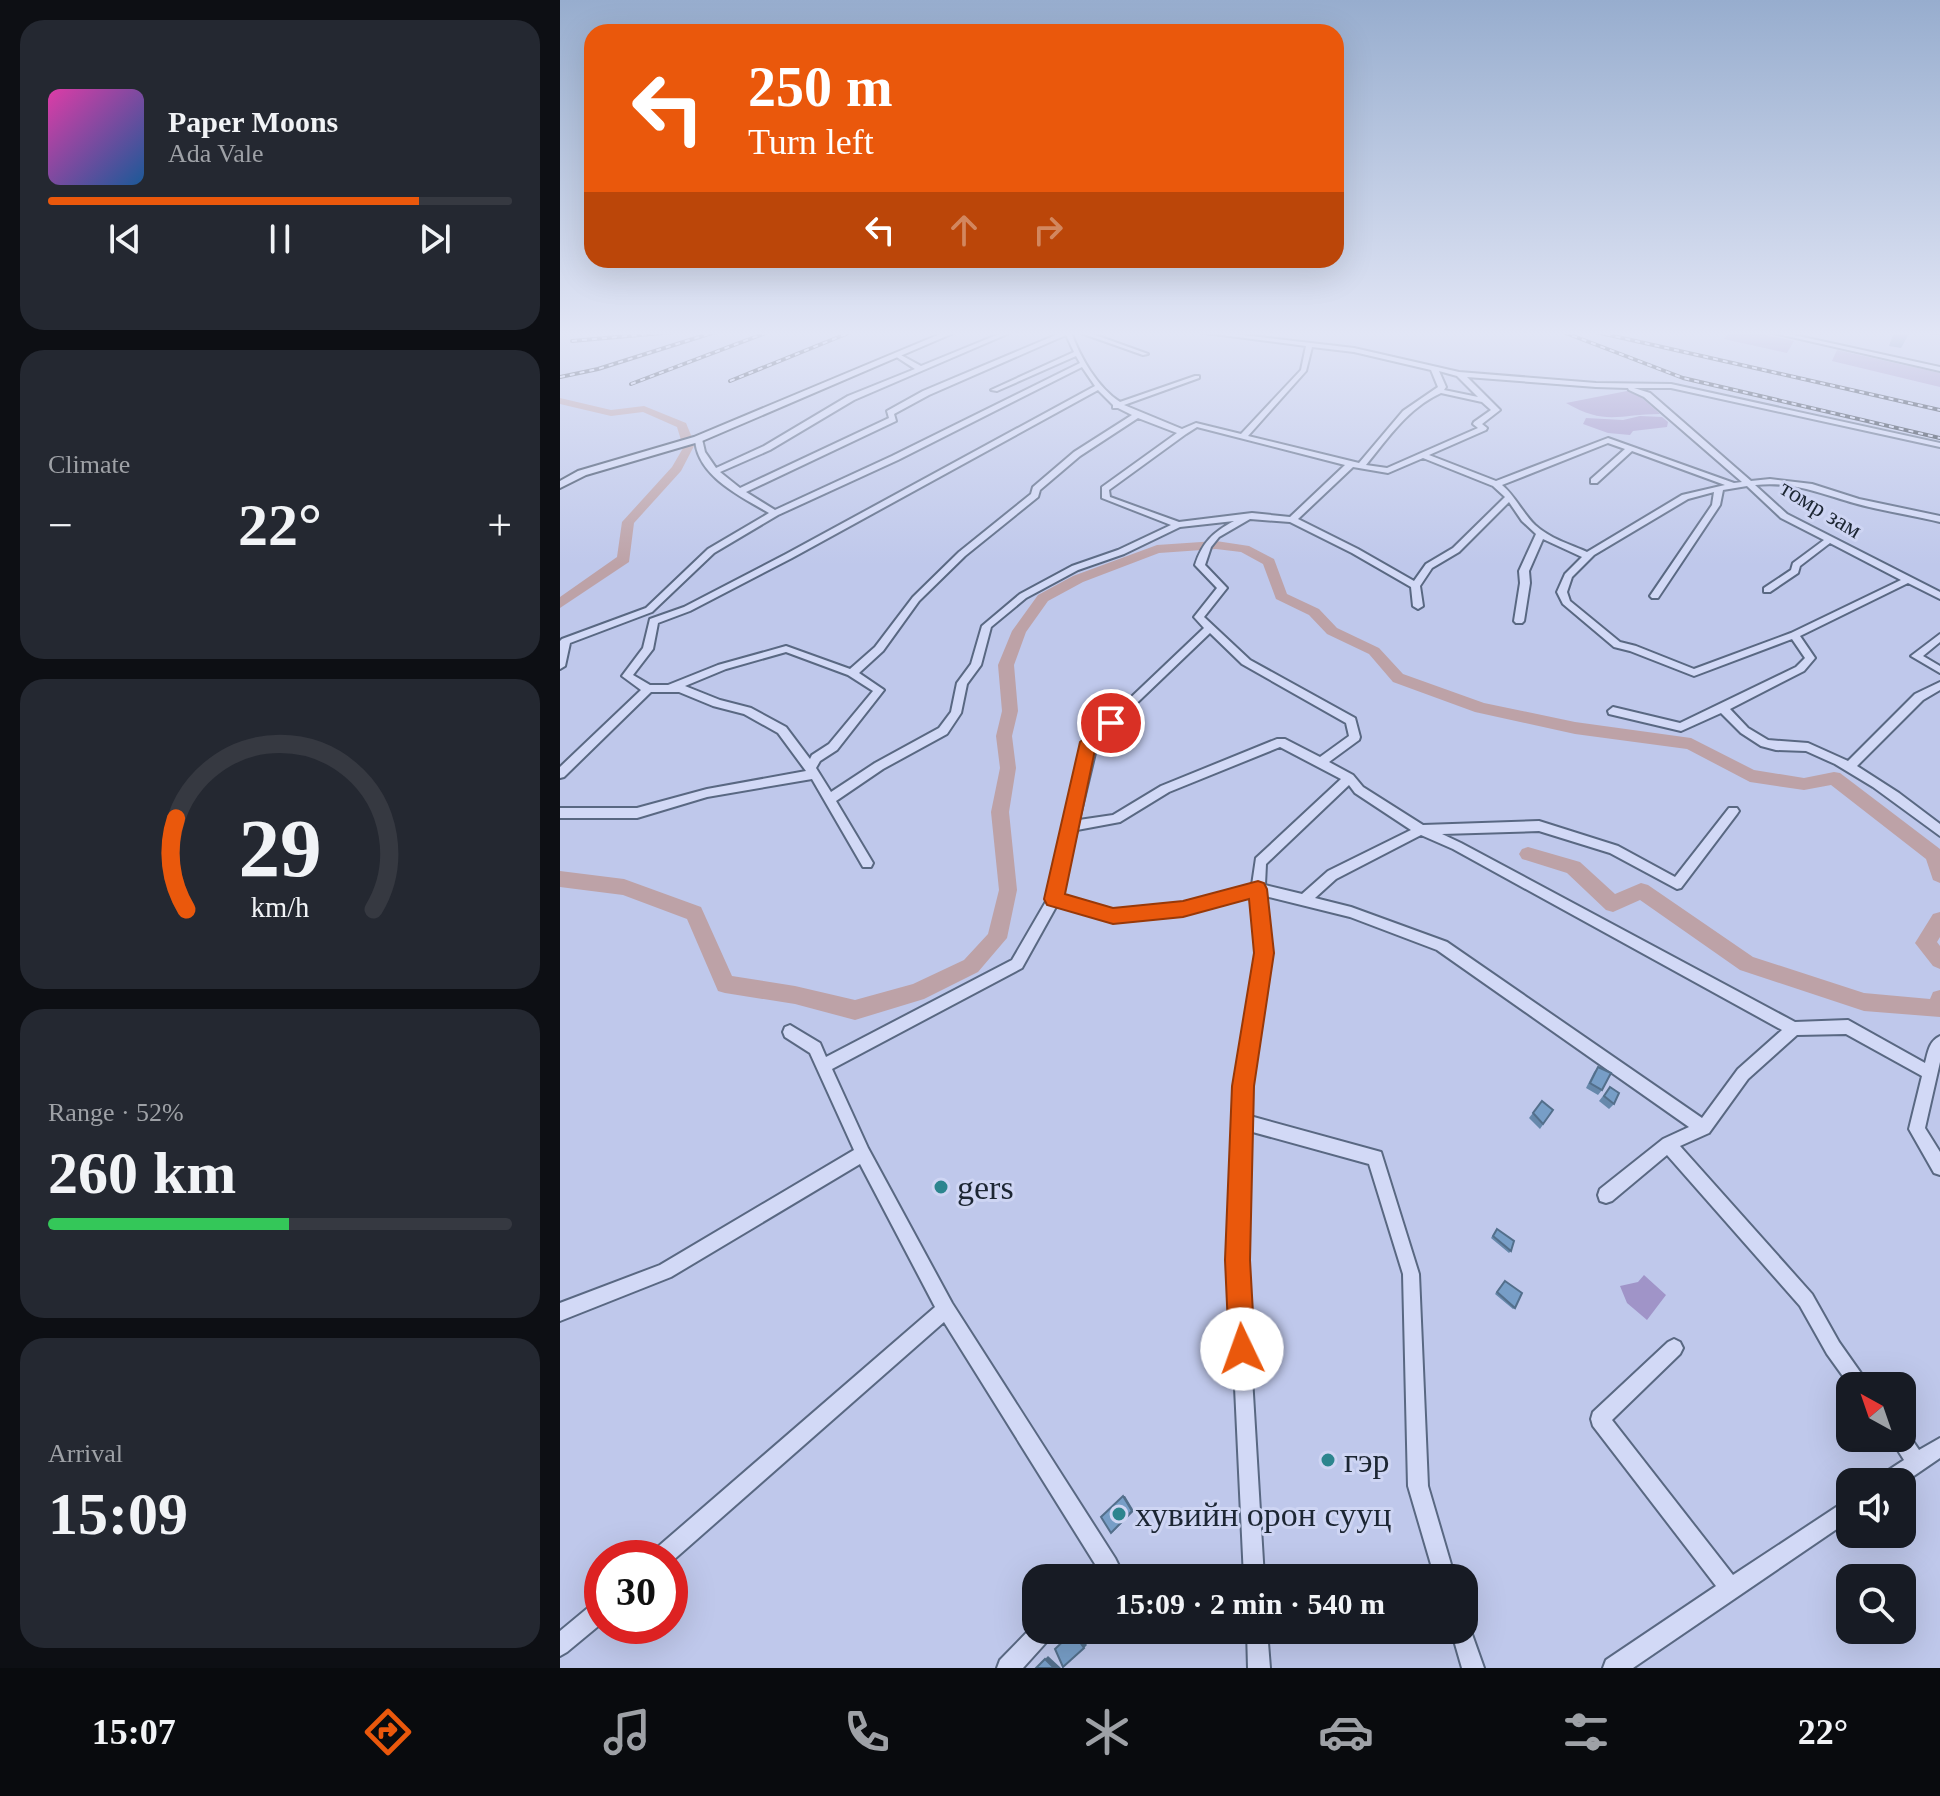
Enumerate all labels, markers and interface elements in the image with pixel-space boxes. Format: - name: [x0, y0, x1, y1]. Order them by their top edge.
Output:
- icon: left: [616, 56, 720, 160]
- text: 250 m: [748, 56, 893, 118]
- text: Paper Moons: [168, 105, 338, 138]
- text: Turn left: [748, 122, 874, 162]
- text: Ada Vale: [168, 139, 264, 168]
- icon: left: [858, 208, 902, 252]
- icon: ahead: [942, 208, 986, 252]
- icon: right: [1026, 208, 1070, 252]
- icon: previous: [103, 217, 147, 261]
- icon: pause: [258, 217, 302, 261]
- icon: next: [413, 217, 457, 261]
- text: Climate: [48, 450, 130, 479]
- street label: томр зам: [1776, 475, 1866, 543]
- text: 22°: [238, 492, 322, 558]
- text: −: [48, 501, 73, 550]
- text: +: [487, 501, 512, 550]
- pin: [1077, 689, 1145, 757]
- icon: arrive: [1089, 701, 1133, 745]
- text: 29: [238, 802, 322, 894]
- text: km/h: [251, 892, 309, 923]
- text: Range · 52%: [48, 1098, 184, 1127]
- text: 260 km: [48, 1140, 236, 1206]
- place label: gers: [957, 1169, 1014, 1206]
- marker: gers: [932, 1178, 950, 1196]
- position arrow: [1200, 1307, 1284, 1391]
- north arrow: [1836, 1372, 1916, 1452]
- map controls: [1836, 1372, 1916, 1644]
- text: Arrival: [48, 1439, 123, 1468]
- place label: гэр: [1344, 1442, 1390, 1479]
- marker: гэр: [1319, 1451, 1337, 1469]
- button: sound: [1836, 1468, 1916, 1548]
- text: 15:09: [48, 1481, 188, 1547]
- place label: хувийн орон сууц: [1135, 1496, 1391, 1533]
- marker: хувийн орон сууц: [1110, 1505, 1128, 1523]
- speed limit sign: 30: [584, 1540, 688, 1644]
- button: search: [1836, 1564, 1916, 1644]
- text: 15:09 · 2 min · 540 m: [1115, 1587, 1385, 1620]
- icon: directions: [360, 1704, 416, 1760]
- icon: music: [599, 1704, 655, 1760]
- icon: phone: [839, 1704, 895, 1760]
- icon: climate: [1079, 1704, 1135, 1760]
- icon: car: [1318, 1704, 1374, 1760]
- icon: filters: [1558, 1704, 1614, 1760]
- text: 15:07: [92, 1712, 176, 1752]
- text: 22°: [1798, 1712, 1848, 1752]

